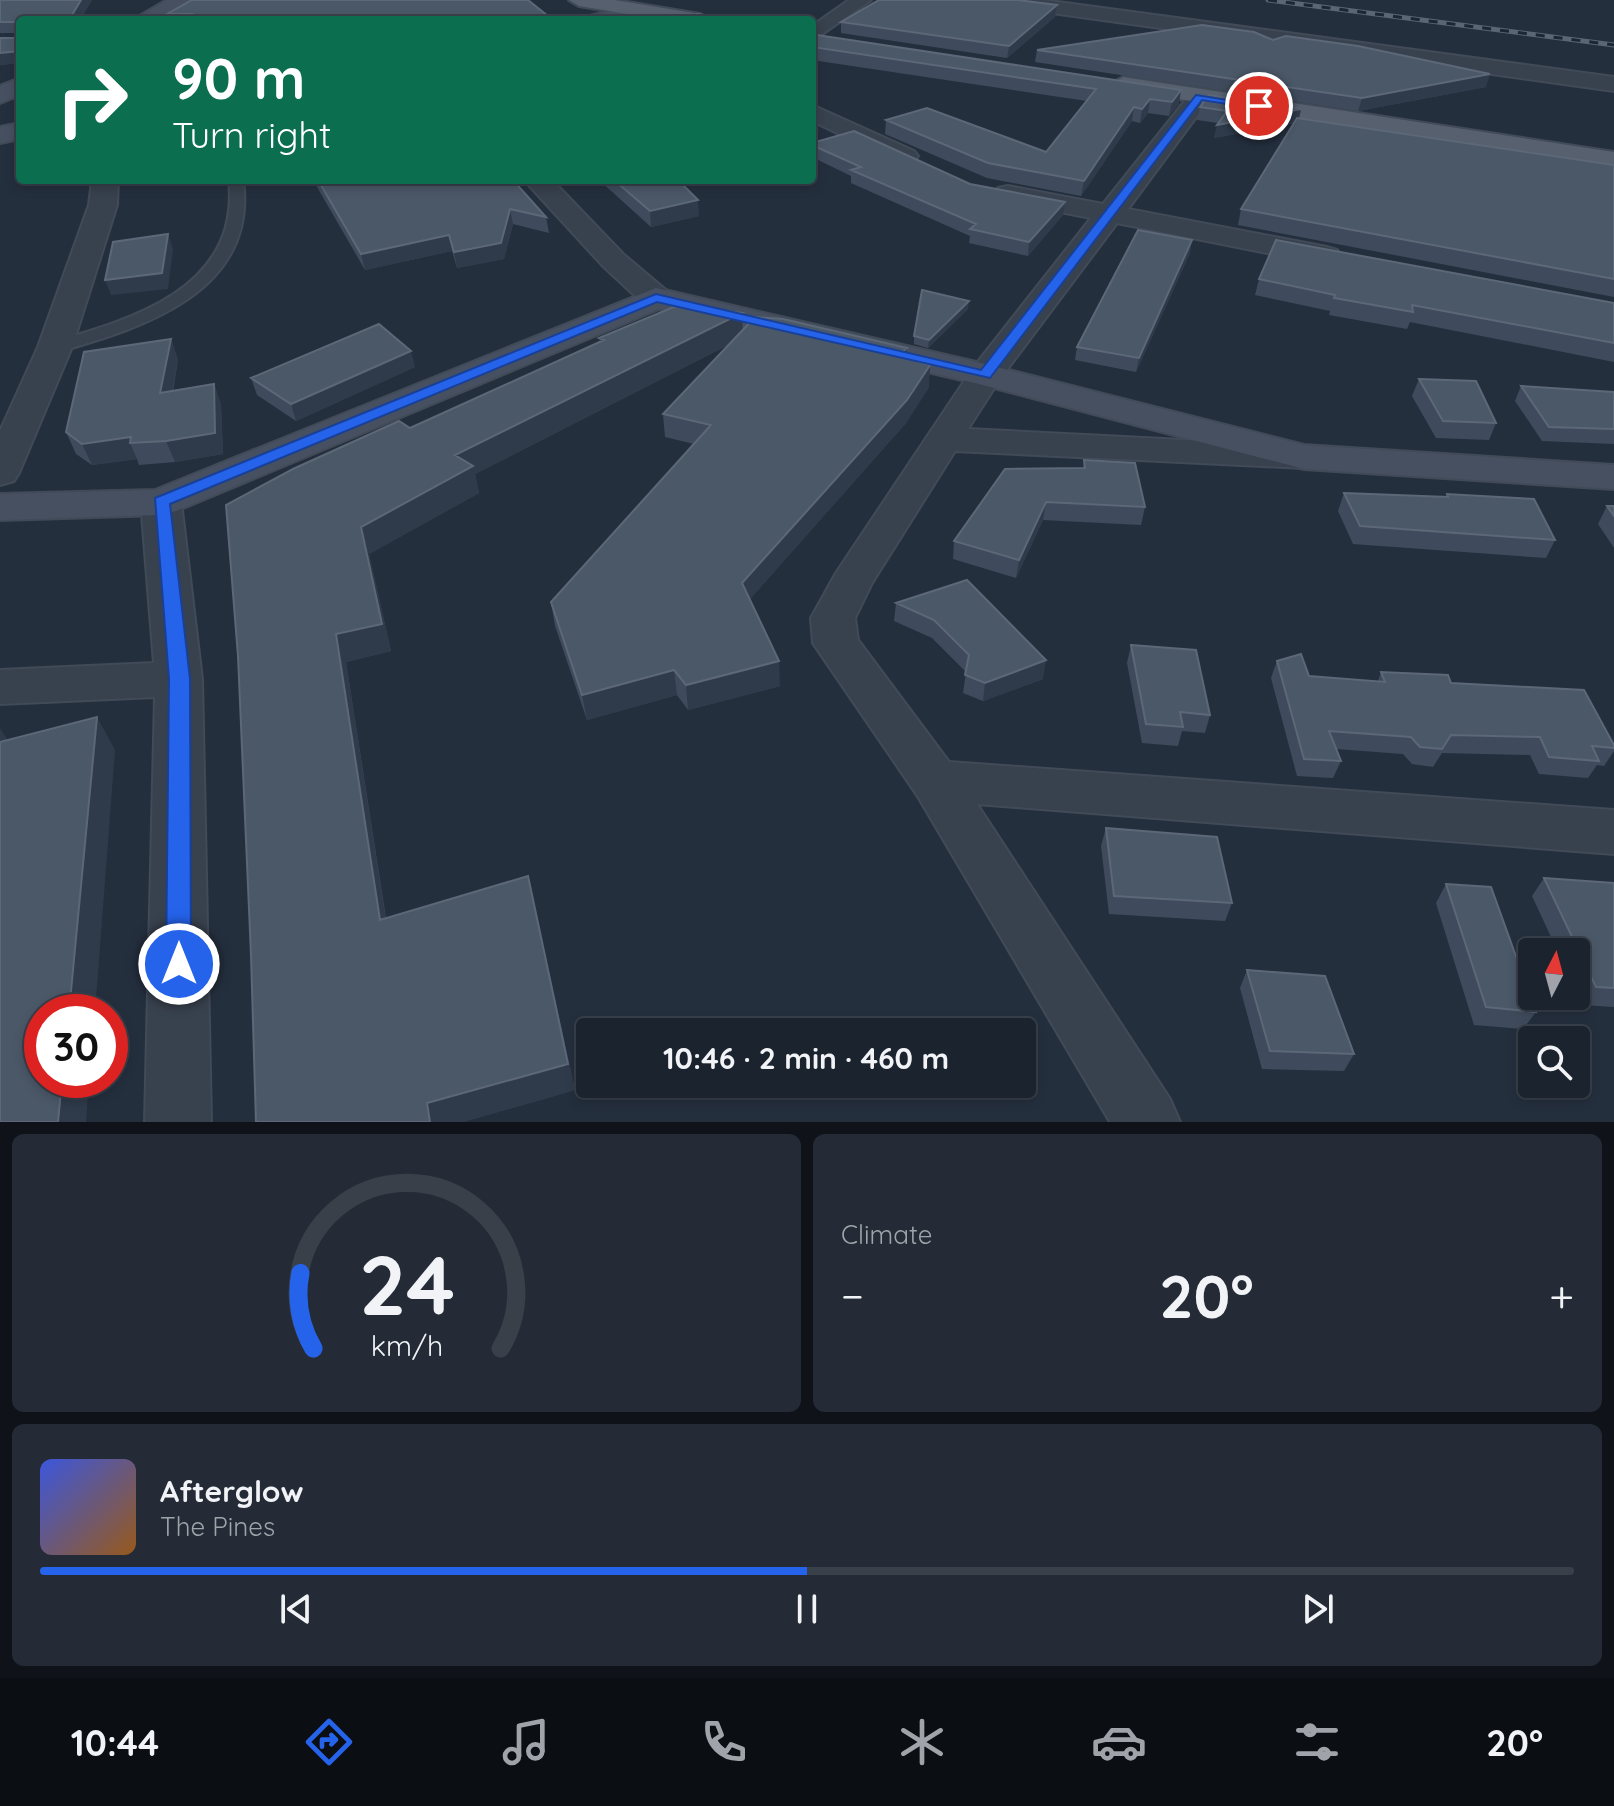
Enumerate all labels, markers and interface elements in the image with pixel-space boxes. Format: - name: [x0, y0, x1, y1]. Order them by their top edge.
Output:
- text: 90 m: [172, 43, 306, 113]
- icon: right: [40, 48, 144, 152]
- pin: [1225, 72, 1293, 140]
- icon: arrive: [1237, 84, 1281, 128]
- text: Turn right: [172, 112, 331, 157]
- position arrow: [137, 922, 221, 1006]
- north arrow: [1518, 938, 1590, 1010]
- map controls: [1518, 938, 1590, 1098]
- speed limit sign: 30: [24, 994, 128, 1098]
- button: search: [1518, 1026, 1590, 1098]
- text: 10:46 · 2 min · 460 m: [663, 1039, 949, 1077]
- text: Climate: [841, 1218, 932, 1251]
- text: 24: [358, 1232, 455, 1336]
- text: 20°: [1159, 1258, 1254, 1333]
- text: −: [841, 1268, 864, 1323]
- text: +: [1549, 1268, 1574, 1323]
- text: km/h: [370, 1327, 443, 1363]
- text: Afterglow: [160, 1472, 303, 1510]
- text: The Pines: [160, 1510, 275, 1543]
- icon: previous: [274, 1587, 318, 1631]
- icon: pause: [785, 1587, 829, 1631]
- icon: next: [1296, 1587, 1340, 1631]
- icon: directions: [301, 1714, 357, 1770]
- icon: music: [498, 1714, 554, 1770]
- icon: phone: [696, 1714, 752, 1770]
- icon: climate: [894, 1714, 950, 1770]
- icon: car: [1091, 1714, 1147, 1770]
- icon: filters: [1289, 1714, 1345, 1770]
- text: 10:44: [71, 1720, 159, 1765]
- text: 20°: [1486, 1720, 1543, 1765]

